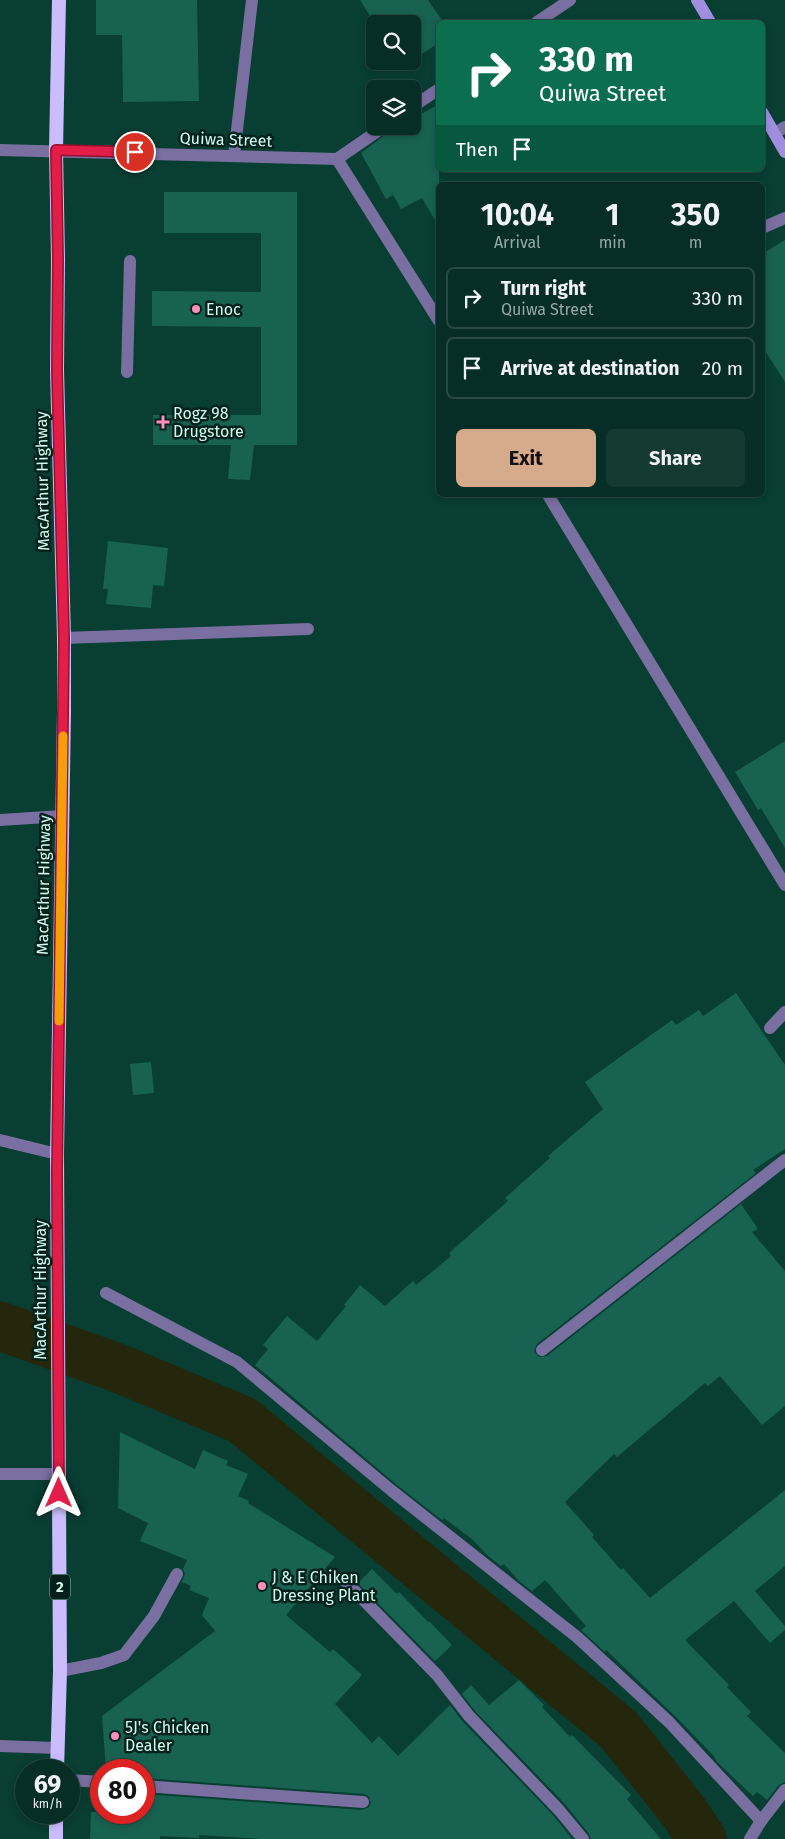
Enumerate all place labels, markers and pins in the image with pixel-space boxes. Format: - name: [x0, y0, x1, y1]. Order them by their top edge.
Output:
- pin: [114, 131, 156, 173]
- place label: Enoc: [206, 300, 241, 319]
- marker: Enoc: [190, 303, 202, 315]
- place label: Rogz 98 Drugstore: [173, 404, 244, 441]
- marker: Rogz 98 Drugstore: [157, 416, 169, 428]
- place label: J & E Chiken Dressing Plant: [272, 1568, 376, 1605]
- marker: J & E Chiken Dressing Plant: [256, 1580, 268, 1592]
- place label: 5J's Chicken Dealer: [125, 1718, 209, 1755]
- marker: 5J's Chicken Dealer: [109, 1730, 121, 1742]

